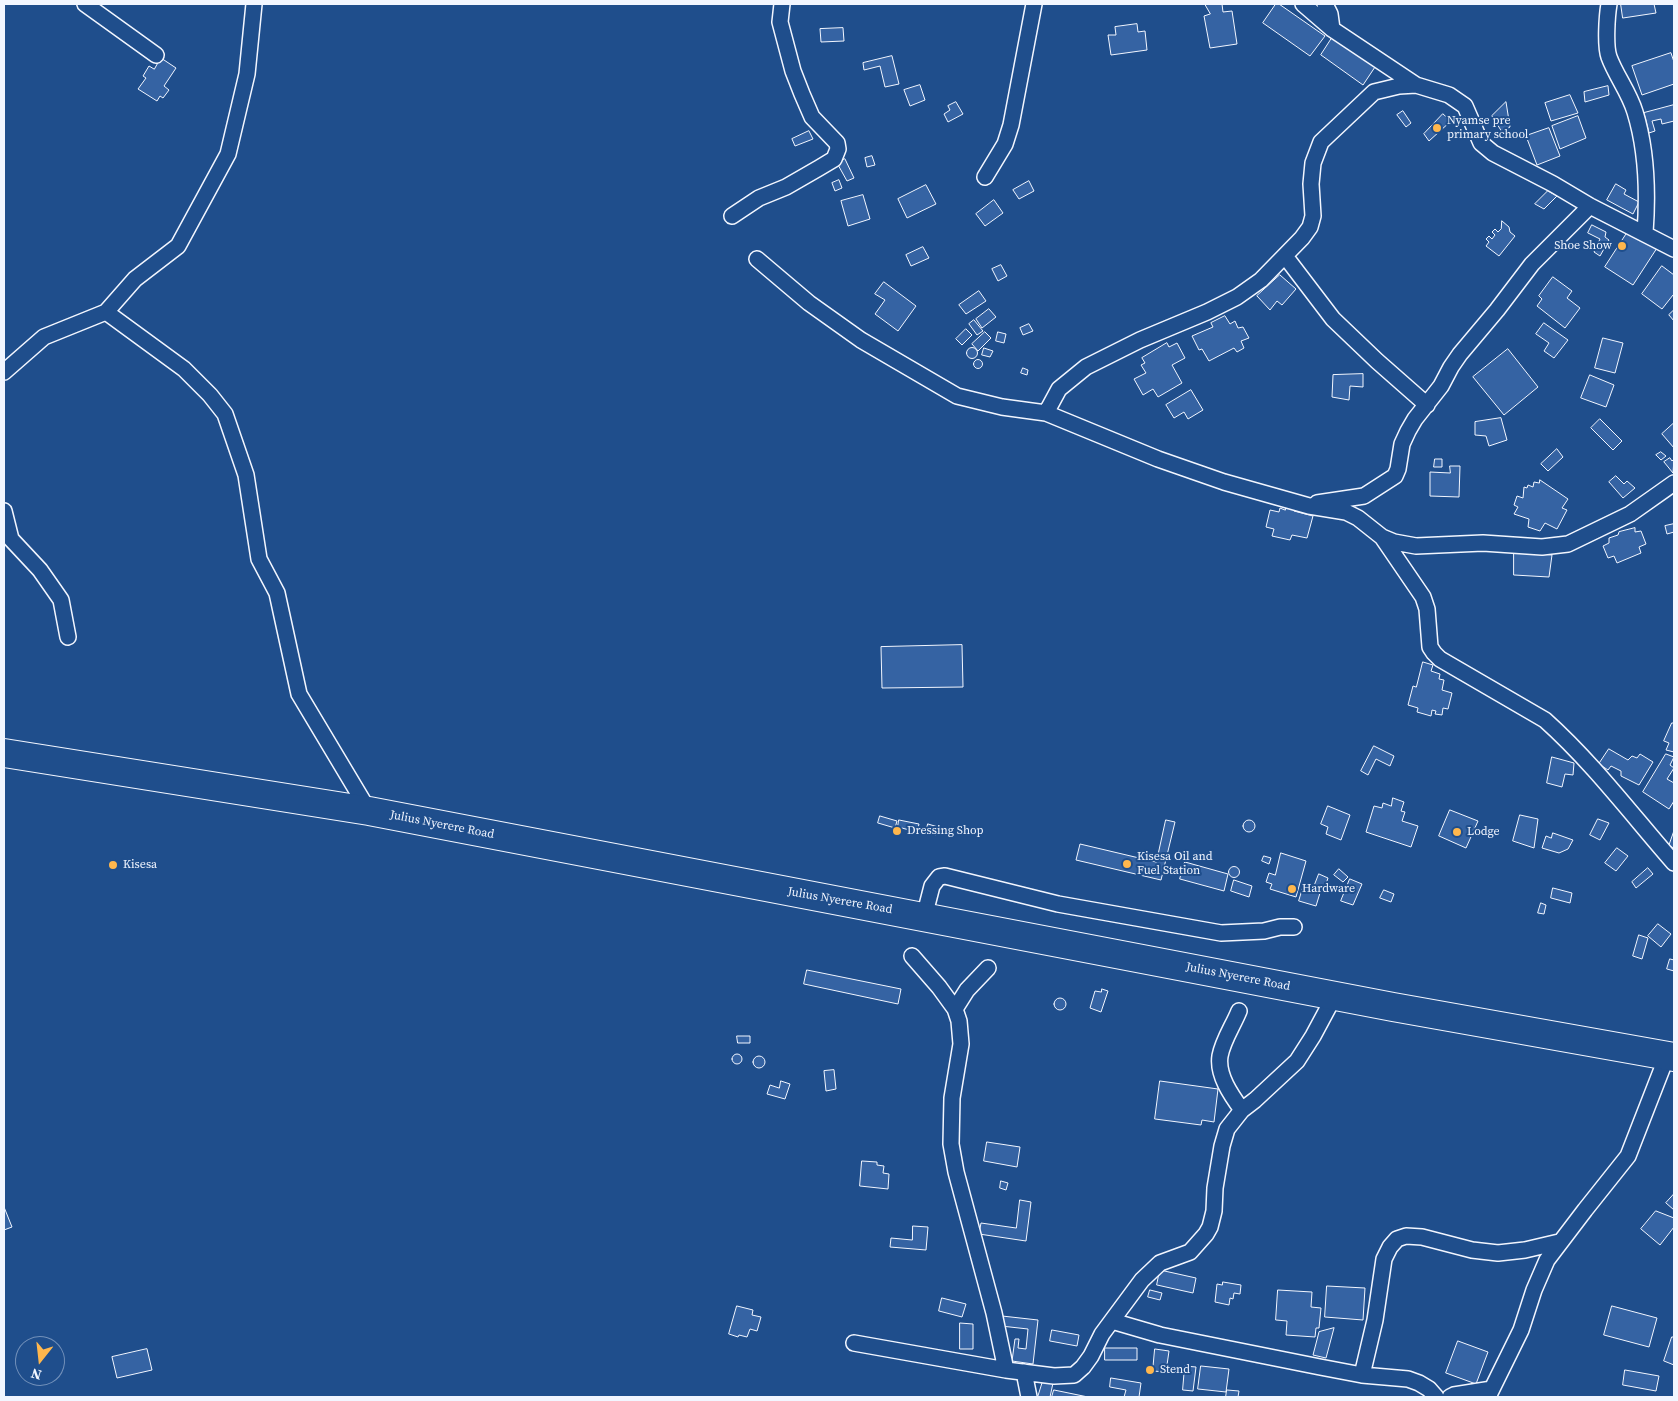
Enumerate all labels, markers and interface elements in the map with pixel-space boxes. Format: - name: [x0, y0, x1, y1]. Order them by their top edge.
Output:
- place label: Nyamse pre primary school: [1447, 114, 1528, 142]
- marker: Nyamse pre primary school: [1431, 122, 1443, 134]
- place label: Shoe Show: [1554, 239, 1612, 253]
- marker: Shoe Show: [1616, 240, 1628, 252]
- street label: Julius Nyerere Road: [389, 808, 495, 842]
- place label: Dressing Shop: [907, 824, 984, 838]
- marker: Dressing Shop: [891, 825, 903, 837]
- place label: Lodge: [1467, 825, 1500, 839]
- marker: Lodge: [1451, 826, 1463, 838]
- place label: Kisesa Oil and Fuel Station: [1137, 850, 1213, 878]
- place label: Kisesa: [123, 858, 157, 872]
- marker: Kisesa Oil and Fuel Station: [1121, 858, 1133, 870]
- marker: Kisesa: [107, 859, 119, 871]
- place label: Hardware: [1302, 882, 1355, 896]
- marker: Hardware: [1286, 883, 1298, 895]
- street label: Julius Nyerere Road: [787, 885, 893, 917]
- street label: Julius Nyerere Road: [1185, 960, 1291, 994]
- north arrow: [15, 1336, 65, 1386]
- text: N: [28, 1363, 44, 1385]
- place label: Stend: [1160, 1363, 1190, 1377]
- marker: Stend: [1144, 1364, 1156, 1376]

